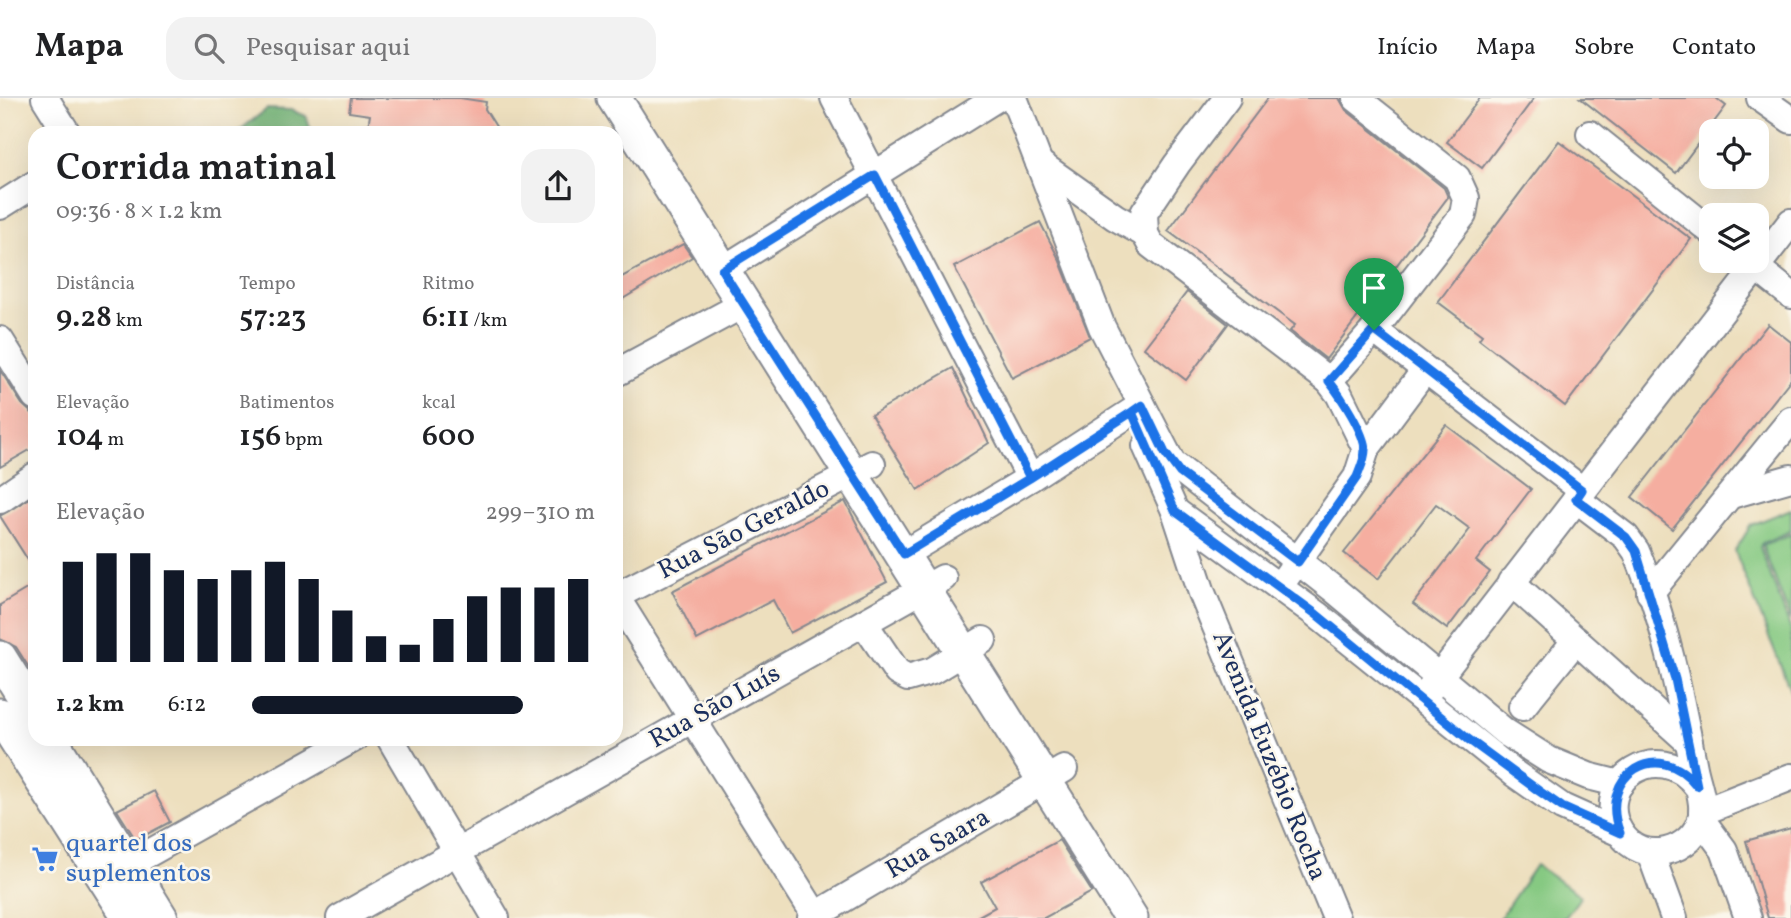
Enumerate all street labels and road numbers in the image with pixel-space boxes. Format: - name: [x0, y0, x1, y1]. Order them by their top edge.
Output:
- street label: Rua São Geraldo: [652, 471, 836, 589]
- street label: Avenida Euzébio Rocha: [1202, 626, 1336, 886]
- street label: Rua São Luís: [643, 656, 787, 758]
- street label: Rua Saara: [879, 800, 997, 888]

